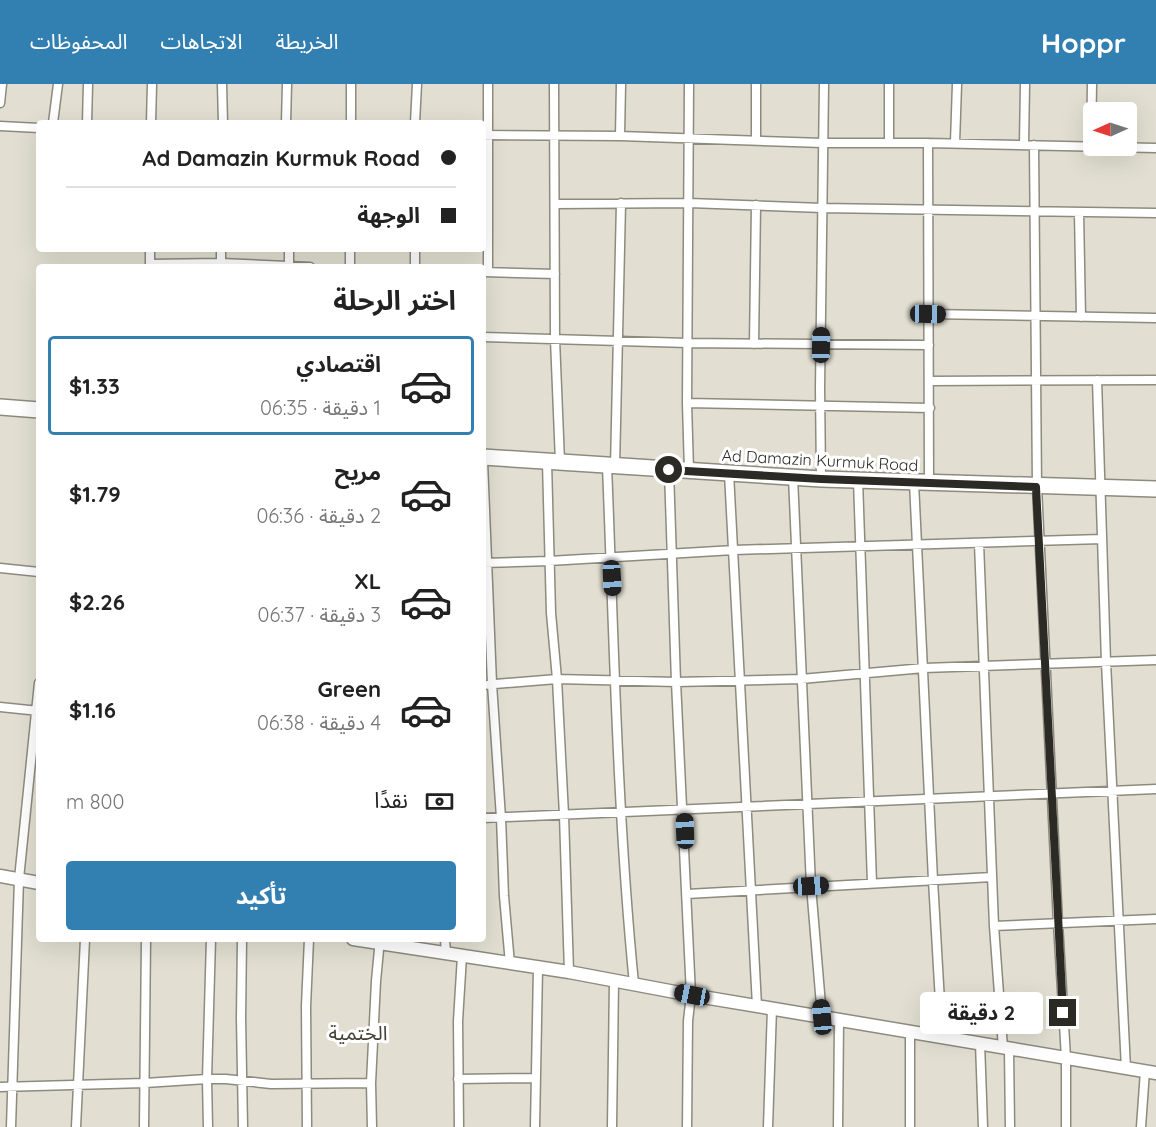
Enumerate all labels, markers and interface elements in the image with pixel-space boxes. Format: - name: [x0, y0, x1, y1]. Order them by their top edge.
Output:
- text: Hoppr: [1041, 25, 1126, 60]
- text: المحفوظات: [30, 28, 127, 54]
- text: الاتجاهات: [160, 28, 242, 54]
- text: الخريطة: [275, 28, 338, 54]
- north arrow: [1083, 102, 1137, 156]
- map controls: [1083, 102, 1137, 156]
- text: Ad Damazin Kurmuk Road: [142, 144, 420, 172]
- text: الوجهة: [357, 201, 420, 229]
- text: اختر الرحلة: [333, 283, 456, 317]
- car: [910, 305, 946, 323]
- car: [812, 327, 830, 363]
- text: اقتصادي: [296, 350, 381, 378]
- icon: car: [399, 359, 453, 413]
- text: $1.33: [69, 372, 120, 400]
- text: 1 دقيقة · 06:35: [260, 395, 381, 420]
- street label: Ad Damazin Kurmuk Road: [721, 445, 919, 475]
- route start: [655, 456, 682, 483]
- text: مريح: [335, 458, 381, 486]
- icon: car: [399, 467, 453, 521]
- text: $1.79: [69, 480, 121, 508]
- text: 2 دقيقة · 06:36: [256, 503, 381, 528]
- car: [602, 560, 622, 596]
- text: XL: [354, 567, 381, 595]
- icon: car: [399, 575, 453, 629]
- text: $2.26: [69, 588, 125, 616]
- text: 3 دقيقة · 06:37: [258, 602, 381, 627]
- text: Green: [318, 675, 381, 703]
- icon: car: [399, 683, 453, 737]
- text: $1.16: [69, 696, 116, 724]
- text: 4 دقيقة · 06:38: [257, 710, 381, 735]
- icon: cash: [423, 785, 456, 818]
- text: نقدًا: [374, 786, 408, 814]
- text: 800 m: [66, 789, 124, 814]
- car: [675, 813, 695, 849]
- button: تأكيد: [66, 861, 456, 930]
- car: [793, 876, 829, 896]
- car: [673, 983, 711, 1007]
- callout: 2 دقيقة: [919, 992, 1042, 1034]
- car: [811, 998, 833, 1036]
- route end: [1049, 999, 1076, 1026]
- text: 2 دقيقة: [948, 1000, 1015, 1025]
- district label: الختمية: [329, 1020, 387, 1045]

